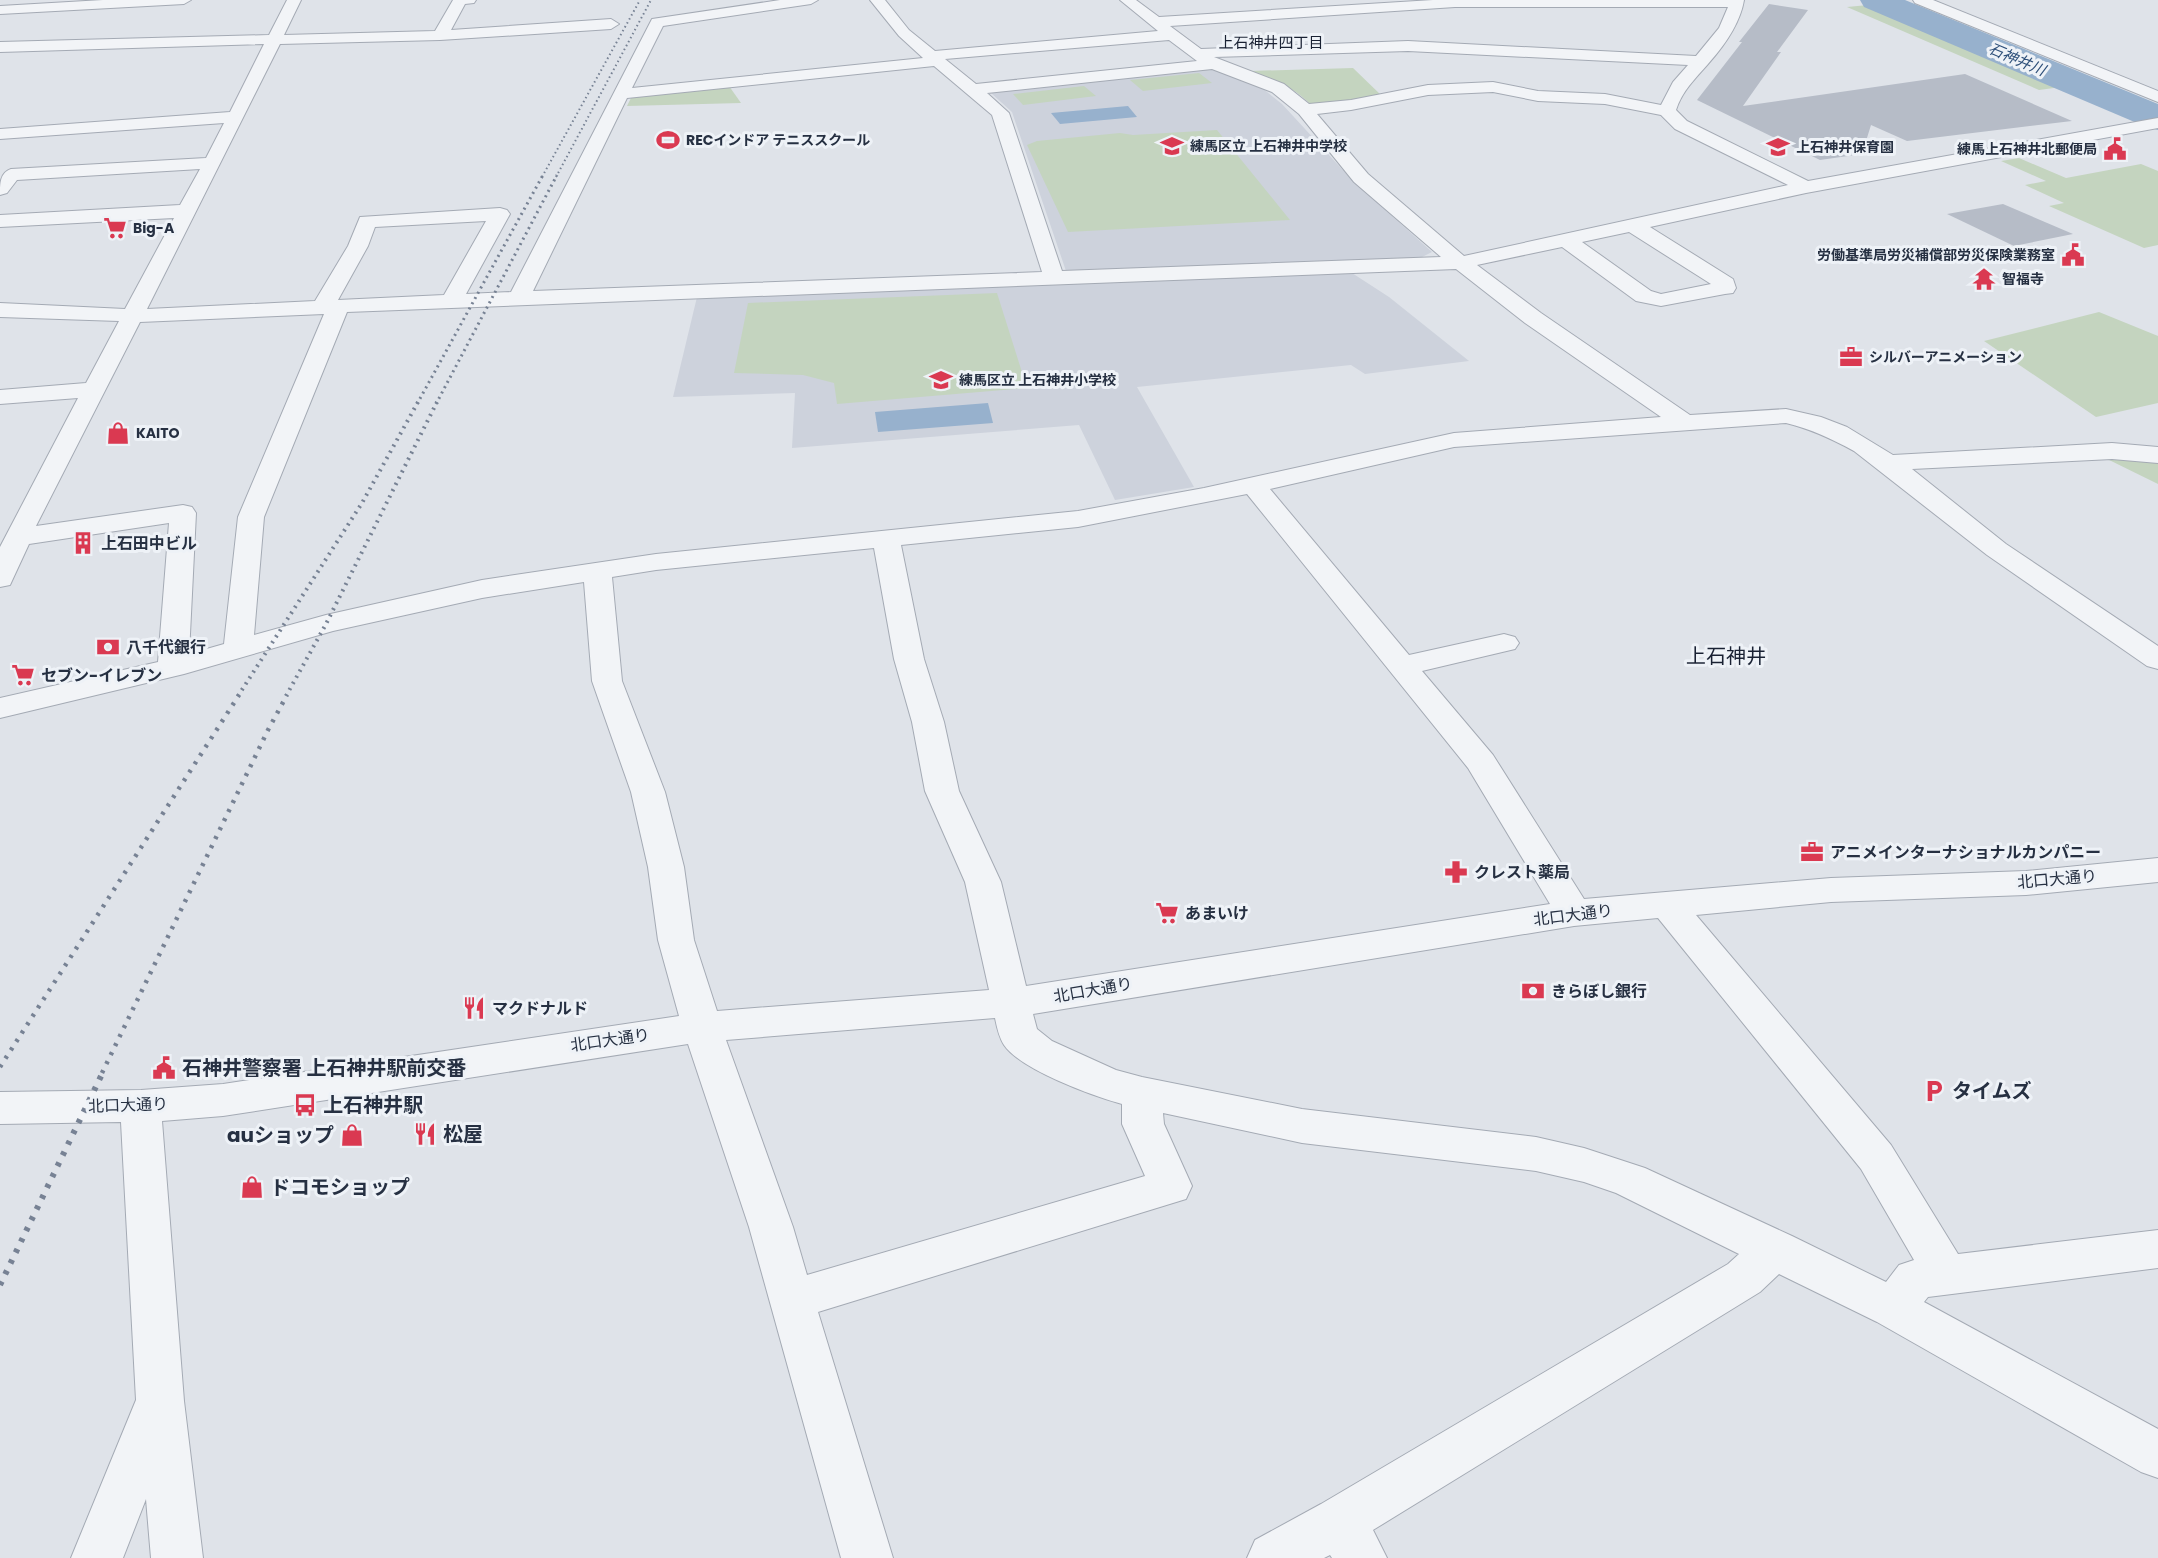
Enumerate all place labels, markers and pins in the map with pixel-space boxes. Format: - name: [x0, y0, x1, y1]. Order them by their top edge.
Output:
- sports icon: RECインドア テニススクール: [655, 127, 681, 153]
- place label: RECインドア テニススクール: [686, 130, 870, 150]
- school or university icon: 練馬区立 上石神井中学校: [1159, 133, 1185, 159]
- school or university icon: 上石神井保育園: [1765, 134, 1791, 160]
- place label: 練馬区立 上石神井中学校: [1190, 136, 1347, 156]
- public building icon: 練馬上石神井北郵便局: [2102, 136, 2128, 162]
- place label: 上石神井保育園: [1796, 137, 1894, 157]
- place label: 練馬上石神井北郵便局: [1957, 139, 2097, 159]
- supermarket icon: Big-A: [102, 215, 128, 241]
- place label: Big-A: [133, 218, 175, 238]
- public building icon: 労働基準局労災補償部労災保険業務室: [2060, 242, 2086, 268]
- place label: 労働基準局労災補償部労災保険業務室: [1817, 245, 2055, 265]
- temple icon: 智福寺: [1971, 266, 1997, 292]
- place label: 智福寺: [2002, 269, 2044, 289]
- office icon: シルバーアニメーション: [1838, 344, 1864, 370]
- place label: シルバーアニメーション: [1869, 347, 2022, 367]
- school or university icon: 練馬区立 上石神井小学校: [928, 367, 954, 393]
- place label: 練馬区立 上石神井小学校: [959, 370, 1116, 390]
- shop icon: KAITO: [105, 420, 131, 446]
- place label: KAITO: [136, 423, 179, 443]
- building icon: 上石田中ビル: [70, 530, 96, 556]
- place label: 上石田中ビル: [101, 532, 197, 555]
- bank icon: 八千代銀行: [95, 634, 121, 660]
- place label: 八千代銀行: [126, 636, 206, 659]
- supermarket icon: セブン-イレブン: [10, 662, 36, 688]
- place label: セブン-イレブン: [41, 664, 162, 687]
- office icon: アニメインターナショナルカンパニー: [1799, 839, 1825, 865]
- place label: アニメインターナショナルカンパニー: [1830, 841, 2101, 864]
- pharmacy icon: クレスト薬局: [1443, 859, 1469, 885]
- place label: クレスト薬局: [1474, 861, 1570, 884]
- supermarket icon: あまいけ: [1154, 900, 1180, 926]
- place label: あまいけ: [1185, 902, 1249, 925]
- bank icon: きらぼし銀行: [1520, 978, 1546, 1004]
- place label: きらぼし銀行: [1551, 980, 1647, 1003]
- restaurant icon: マクドナルド: [461, 995, 487, 1021]
- place label: マクドナルド: [492, 997, 588, 1020]
- place label: 石神井警察署 上石神井駅前交番: [182, 1054, 466, 1082]
- public building icon: 石神井警察署 上石神井駅前交番: [151, 1055, 177, 1081]
- place label: タイムズ: [1952, 1077, 2032, 1105]
- parking icon: タイムズ: [1921, 1078, 1947, 1104]
- place label: 上石神井駅: [323, 1091, 423, 1119]
- bus stop icon: 上石神井駅: [292, 1092, 318, 1118]
- place label: 松屋: [443, 1120, 483, 1148]
- place label: auショップ: [227, 1121, 334, 1149]
- restaurant icon: 松屋: [412, 1121, 438, 1147]
- shop icon: auショップ: [339, 1122, 365, 1148]
- place label: ドコモショップ: [270, 1173, 410, 1201]
- shop icon: ドコモショップ: [239, 1174, 265, 1200]

